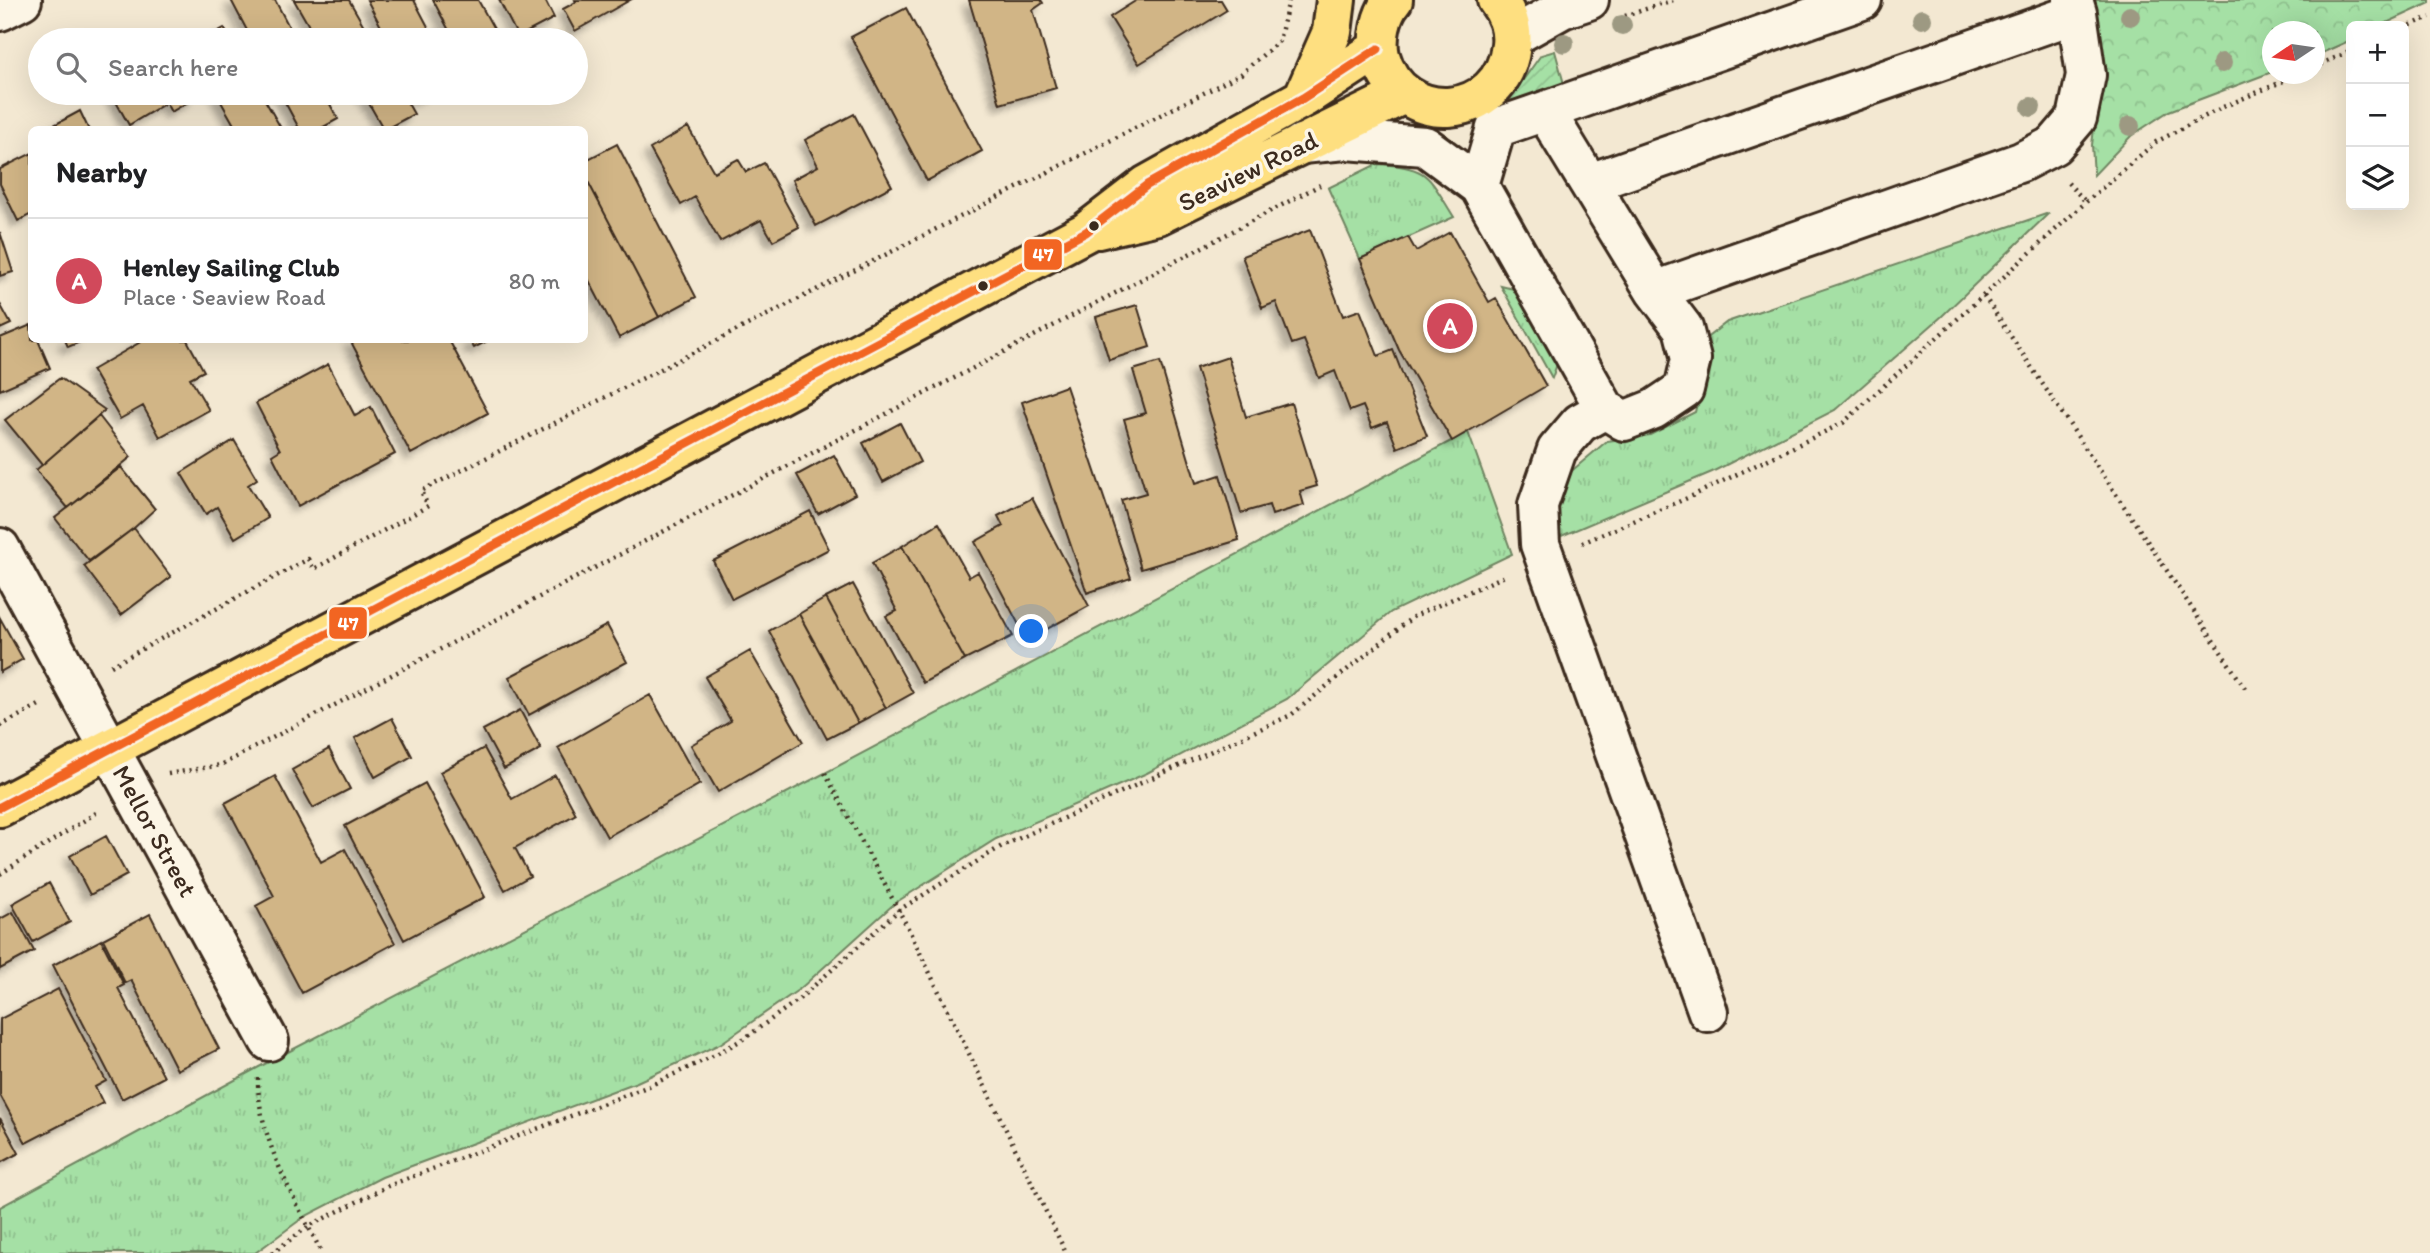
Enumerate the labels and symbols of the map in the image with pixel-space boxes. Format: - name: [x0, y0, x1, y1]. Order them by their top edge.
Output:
- north arrow: [2262, 21, 2325, 84]
- street label: Seaview Road: [1173, 124, 1323, 218]
- unlabelled marker: [1087, 219, 1101, 233]
- line badge: 47: [1023, 238, 1063, 271]
- text: 47: [1033, 243, 1054, 266]
- unlabelled marker: [976, 279, 990, 293]
- pin: A: [1427, 300, 1473, 352]
- line badge: 47: [328, 606, 368, 640]
- text: 47: [338, 612, 359, 635]
- your location: [1014, 614, 1048, 648]
- street label: Mellor Street: [106, 759, 204, 903]

